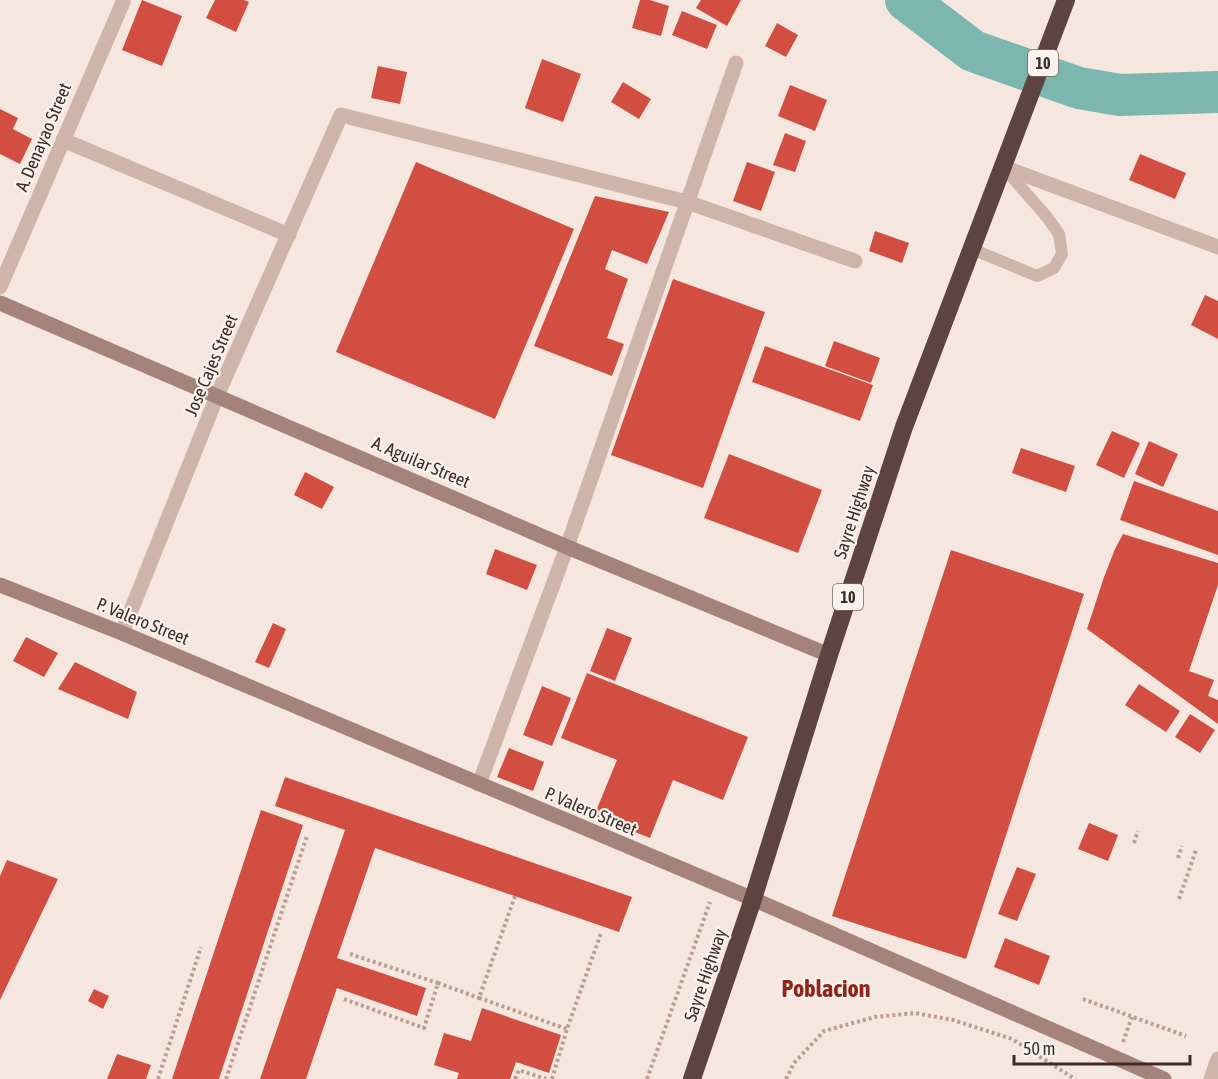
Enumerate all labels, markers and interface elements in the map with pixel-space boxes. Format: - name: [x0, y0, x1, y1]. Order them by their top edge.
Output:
- road number: 10: [1028, 50, 1058, 76]
- street label: A. Denayao Street: [11, 80, 75, 194]
- street label: Jose Cajes Street: [180, 311, 242, 419]
- street label: A. Aguilar Street: [369, 432, 473, 492]
- street label: Sayre Highway: [829, 463, 879, 561]
- road number: 10: [833, 584, 863, 610]
- street label: P. Valero Street: [94, 593, 192, 649]
- street label: P. Valero Street: [542, 782, 640, 840]
- street label: Sayre Highway: [679, 926, 731, 1024]
- district label: Poblacion: [781, 975, 871, 1002]
- scale bar: [1014, 1028, 1190, 1066]
- text: 50 m: [1023, 1038, 1055, 1059]

